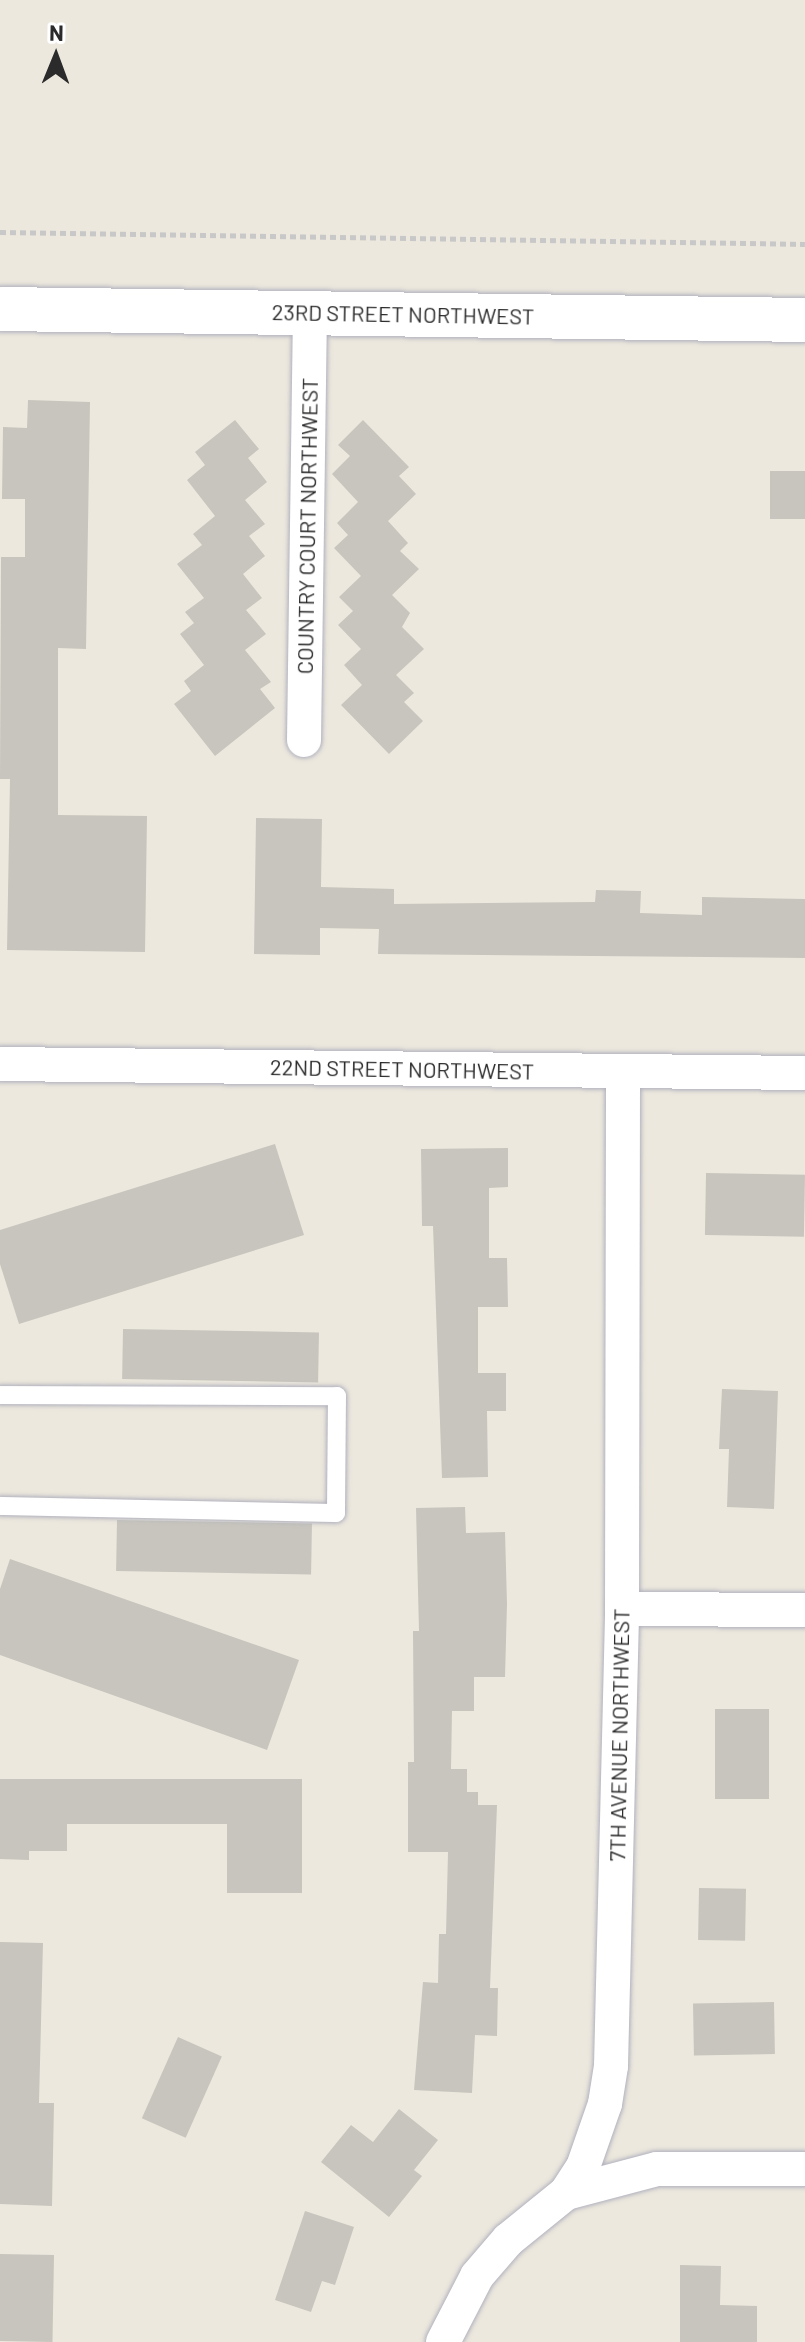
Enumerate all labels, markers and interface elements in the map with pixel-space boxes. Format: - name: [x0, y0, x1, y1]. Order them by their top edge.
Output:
- north arrow: [16, 16, 96, 96]
- text: N: [49, 19, 64, 45]
- street label: 23RD STREET NORTHWEST: [272, 299, 534, 329]
- street label: COUNTRY COURT NORTHWEST: [291, 378, 323, 674]
- street label: 22ND STREET NORTHWEST: [270, 1053, 534, 1085]
- street label: 7TH AVENUE NORTHWEST: [604, 1608, 634, 1862]

